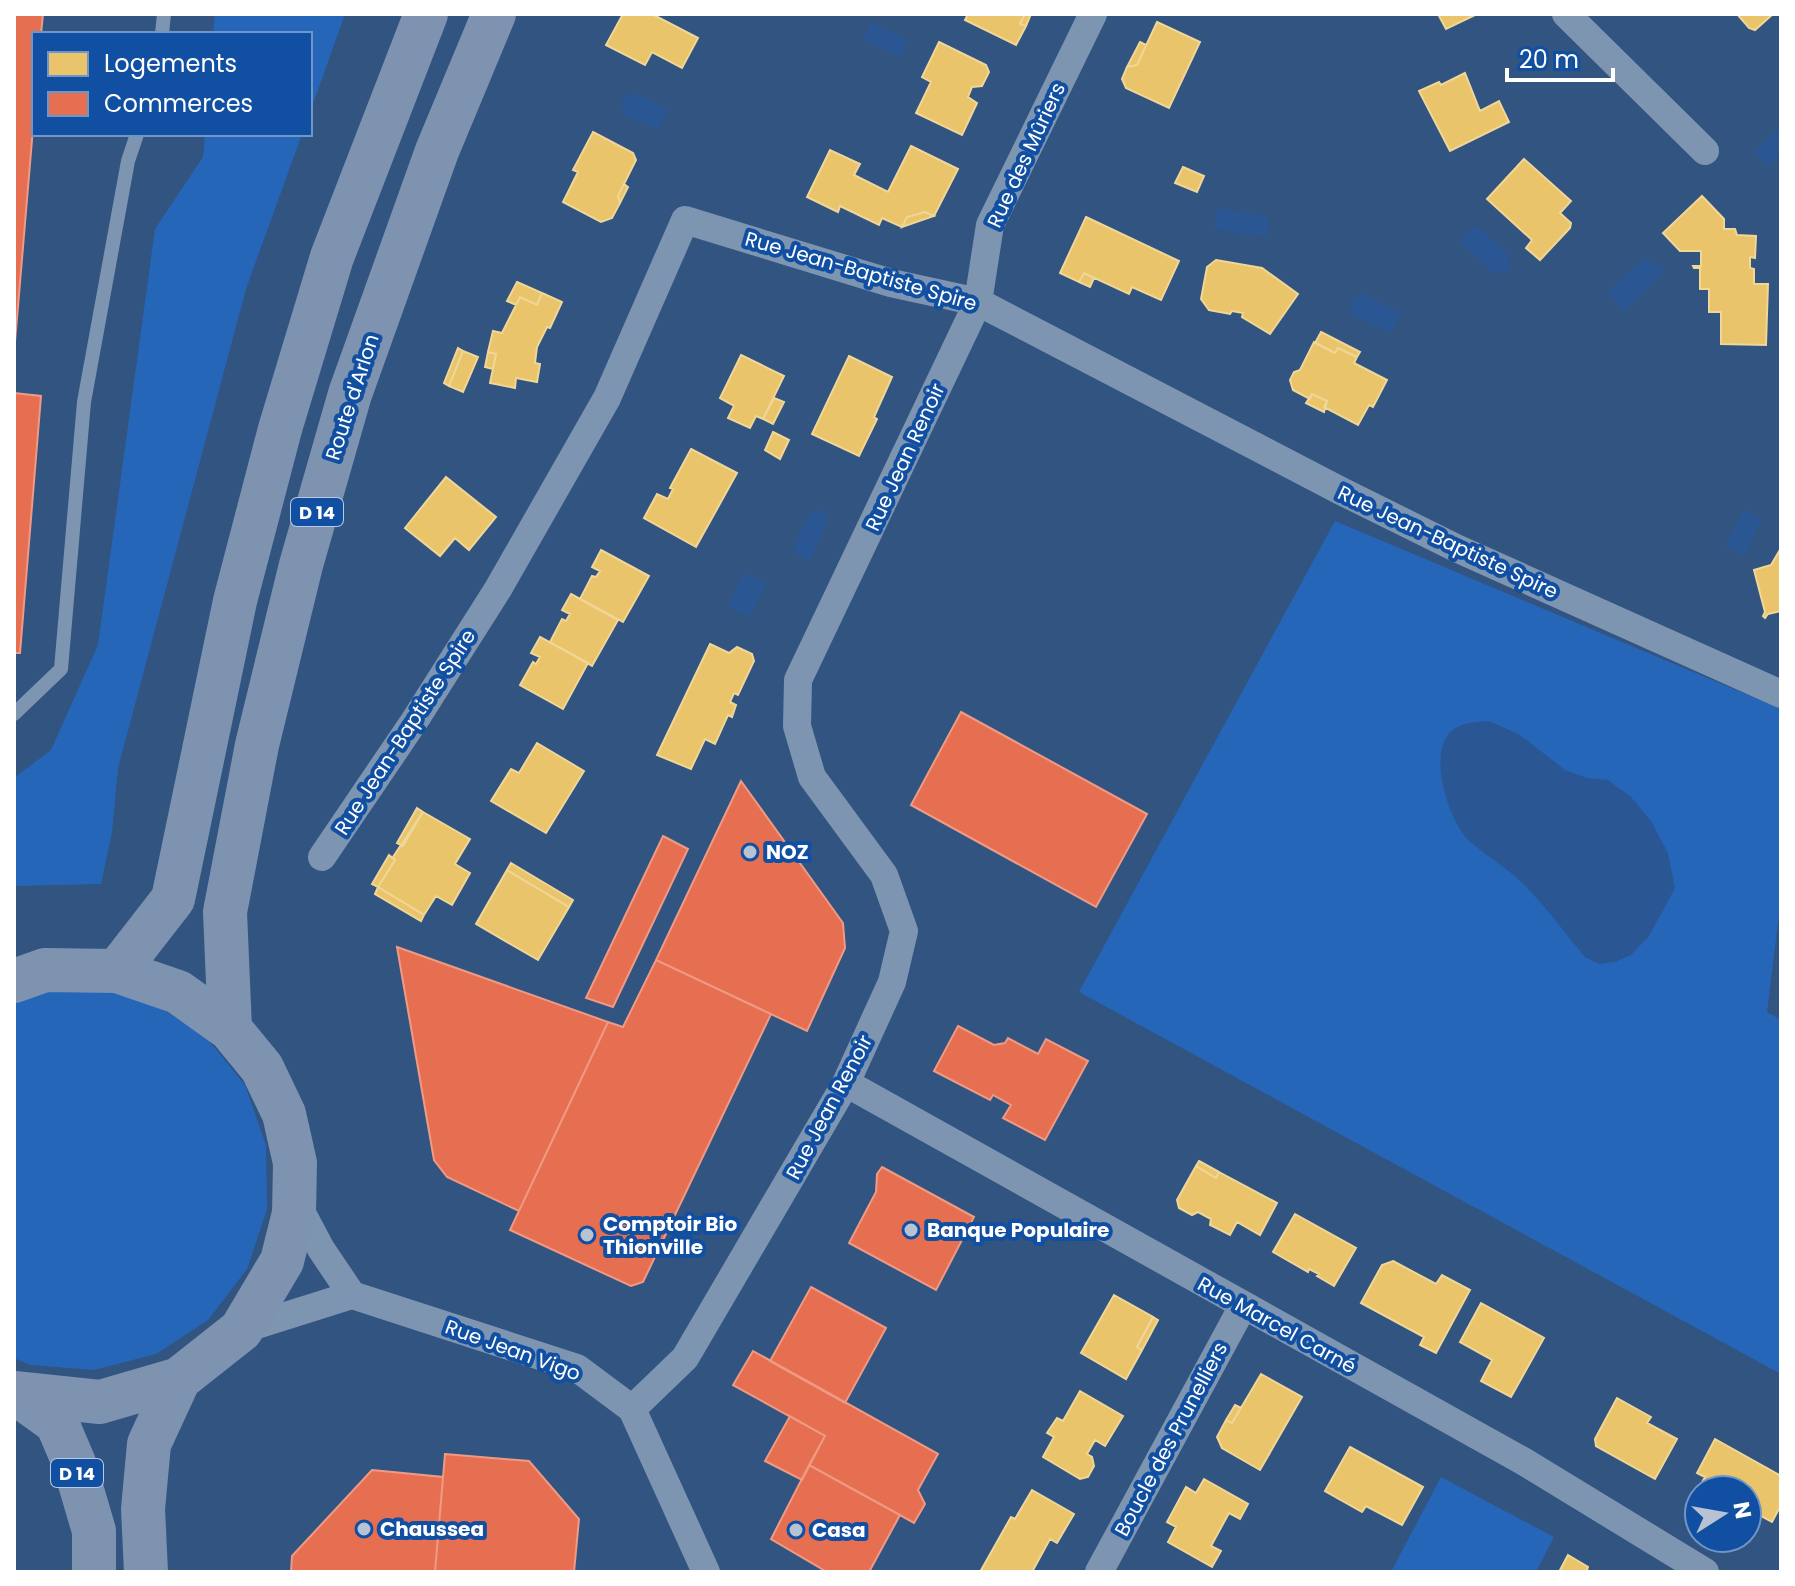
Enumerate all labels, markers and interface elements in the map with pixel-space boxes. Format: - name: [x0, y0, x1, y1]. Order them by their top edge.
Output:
- legend: [32, 32, 312, 136]
- scale bar: [1507, 32, 1613, 82]
- text: 20 m: [1519, 43, 1579, 76]
- text: Logements: [104, 47, 237, 80]
- street label: Rue des Mûriers: [980, 78, 1072, 232]
- text: Commerces: [104, 87, 253, 120]
- street label: Rue Jean-Baptiste Spire: [742, 224, 980, 318]
- street label: Route d'Arlon: [318, 330, 386, 464]
- street label: Rue Jean Renoir: [859, 379, 951, 535]
- street label: Rue Jean-Baptiste Spire: [1333, 479, 1563, 605]
- road number: D 14: [291, 498, 343, 526]
- street label: Rue Jean-Baptiste Spire: [328, 624, 482, 840]
- place label: NOZ: [766, 838, 809, 866]
- marker: NOZ: [741, 843, 759, 861]
- street label: Rue Jean Renoir: [779, 1030, 879, 1184]
- place label: Comptoir Bio Thionville: [603, 1210, 737, 1261]
- place label: Banque Populaire: [927, 1216, 1109, 1244]
- marker: Banque Populaire: [902, 1221, 920, 1239]
- marker: Comptoir Bio Thionville: [578, 1226, 596, 1244]
- street label: Rue Marcel Carné: [1193, 1270, 1361, 1380]
- street label: Rue Jean Vigo: [441, 1313, 585, 1387]
- street label: Boucle des Prunelliers: [1108, 1337, 1234, 1541]
- road number: D 14: [51, 1459, 103, 1487]
- north arrow: [1683, 1474, 1763, 1554]
- text: N: [1725, 1499, 1759, 1521]
- place label: Chaussea: [380, 1515, 484, 1543]
- place label: Casa: [812, 1516, 866, 1544]
- marker: Chaussea: [355, 1520, 373, 1538]
- marker: Casa: [787, 1521, 805, 1539]

